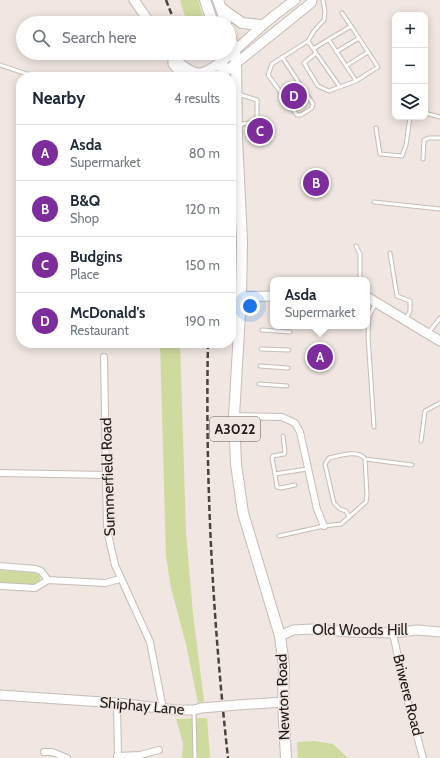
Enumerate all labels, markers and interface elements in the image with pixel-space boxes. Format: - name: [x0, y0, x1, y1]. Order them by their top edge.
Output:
- map controls: [392, 12, 428, 120]
- button: +: [392, 12, 428, 48]
- search box: [16, 16, 236, 60]
- icon: search: [30, 27, 52, 49]
- text: Search here: [62, 29, 137, 47]
- button: −: [392, 48, 428, 84]
- pin: D: [281, 81, 307, 111]
- button: layers: [392, 84, 428, 120]
- text: Nearby: [32, 88, 85, 108]
- text: 4 results: [174, 90, 220, 106]
- pin: C: [247, 116, 273, 146]
- text: Asda: [70, 136, 102, 154]
- text: A: [41, 145, 49, 161]
- text: 80 m: [189, 145, 220, 161]
- text: Supermarket: [70, 154, 141, 170]
- pin: B: [303, 168, 329, 198]
- text: B&Q: [70, 192, 100, 210]
- text: B: [41, 201, 49, 217]
- text: 120 m: [186, 201, 220, 217]
- text: Shop: [70, 210, 99, 226]
- text: Budgins: [70, 248, 122, 266]
- text: C: [41, 257, 49, 273]
- text: 150 m: [185, 257, 220, 273]
- text: Place: [70, 266, 99, 282]
- popup: [270, 277, 370, 329]
- text: Asda: [285, 286, 316, 304]
- your location: [240, 296, 260, 316]
- text: McDonald's: [70, 304, 145, 322]
- text: Supermarket: [285, 304, 355, 320]
- text: D: [40, 313, 50, 329]
- text: 190 m: [185, 313, 220, 329]
- text: Restaurant: [70, 322, 129, 338]
- pin: A: [307, 342, 333, 372]
- street label: Summerfield Road: [97, 417, 119, 537]
- road number: A3022: [210, 417, 260, 441]
- street label: Old Woods Hill: [312, 621, 408, 639]
- street label: Briwere Road: [389, 652, 427, 738]
- street label: Newton Road: [272, 653, 294, 741]
- street label: Shiphay Lane: [99, 693, 185, 719]

